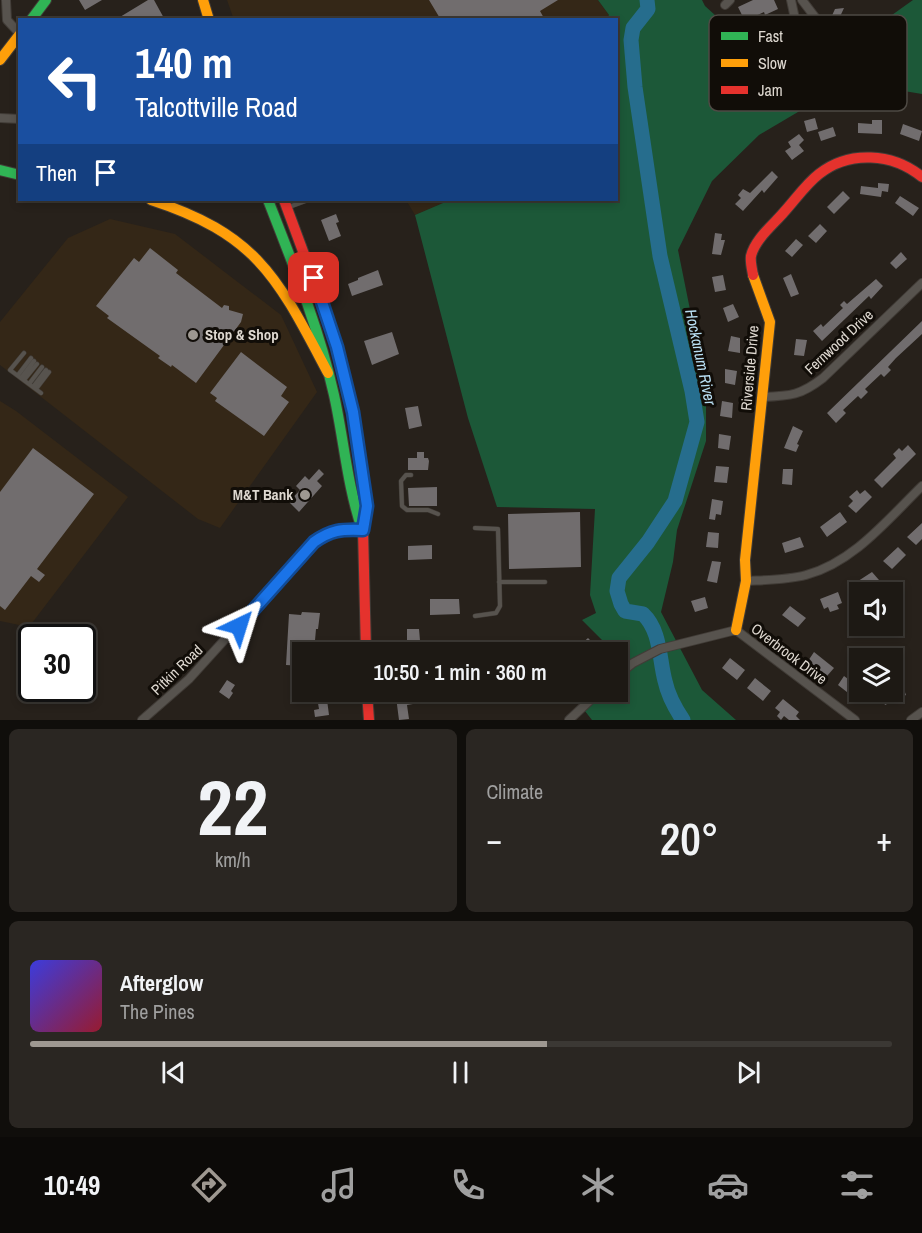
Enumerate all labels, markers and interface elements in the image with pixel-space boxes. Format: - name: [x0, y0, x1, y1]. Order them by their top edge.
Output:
- legend: [709, 15, 907, 111]
- text: Fast: [758, 25, 783, 47]
- text: 140 m: [135, 35, 233, 91]
- icon: left: [36, 42, 114, 120]
- text: Slow: [758, 52, 787, 74]
- text: Jam: [758, 79, 783, 101]
- text: Talcottville Road: [135, 89, 298, 125]
- icon: arrive: [89, 156, 122, 189]
- text: Then: [36, 158, 77, 188]
- pin: [288, 252, 339, 303]
- icon: arrive: [297, 261, 330, 294]
- street label: Fernwood Drive: [800, 304, 878, 379]
- water label: Hockanum River: [680, 307, 722, 408]
- place label: Stop & Shop: [205, 324, 279, 345]
- street label: Riverside Drive: [735, 324, 764, 411]
- marker: Stop & Shop: [186, 328, 200, 342]
- place label: M&T Bank: [233, 484, 293, 505]
- marker: M&T Bank: [298, 488, 312, 502]
- map controls: [849, 582, 903, 702]
- button: sound: [849, 582, 903, 636]
- position arrow: [207, 594, 271, 658]
- street label: Overbrook Drive: [747, 618, 832, 689]
- speed limit sign: 30: [18, 624, 96, 702]
- street label: Pitkin Road: [146, 640, 207, 700]
- button: layers: [849, 648, 903, 702]
- text: 10:50 · 1 min · 360 m: [373, 657, 547, 687]
- text: 22: [197, 754, 268, 859]
- text: Climate: [487, 778, 543, 805]
- text: 20°: [660, 808, 719, 869]
- text: −: [487, 817, 502, 861]
- text: +: [876, 817, 892, 861]
- text: km/h: [215, 846, 251, 873]
- text: Afterglow: [120, 968, 203, 998]
- text: The Pines: [120, 998, 195, 1025]
- icon: previous: [157, 1056, 190, 1089]
- icon: pause: [444, 1056, 477, 1089]
- icon: next: [732, 1056, 765, 1089]
- icon: directions: [188, 1164, 230, 1206]
- icon: music: [318, 1164, 360, 1206]
- icon: phone: [447, 1164, 489, 1206]
- icon: climate: [577, 1164, 619, 1206]
- icon: car: [707, 1164, 749, 1206]
- icon: filters: [836, 1164, 878, 1206]
- text: 10:49: [44, 1167, 100, 1203]

